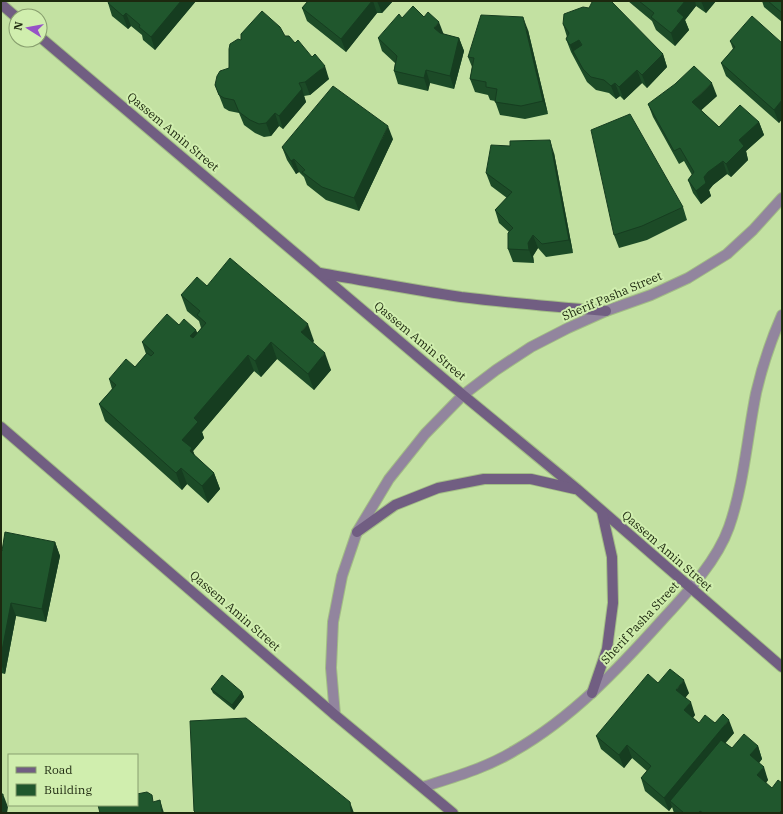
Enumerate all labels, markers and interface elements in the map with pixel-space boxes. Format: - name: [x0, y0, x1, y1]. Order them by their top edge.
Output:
- north arrow: [8, 8, 48, 48]
- text: N: [10, 20, 26, 32]
- street label: Qassem Amin Street: [124, 89, 222, 174]
- street label: Sherif Pasha Street: [560, 268, 664, 323]
- street label: Qassem Amin Street: [371, 298, 469, 383]
- street label: Qassem Amin Street: [619, 507, 716, 594]
- street label: Qassem Amin Street: [187, 567, 284, 654]
- street label: Sherif Pasha Street: [598, 578, 682, 667]
- legend: [8, 754, 138, 806]
- text: Road: [44, 762, 73, 777]
- text: Building: [44, 782, 92, 797]

